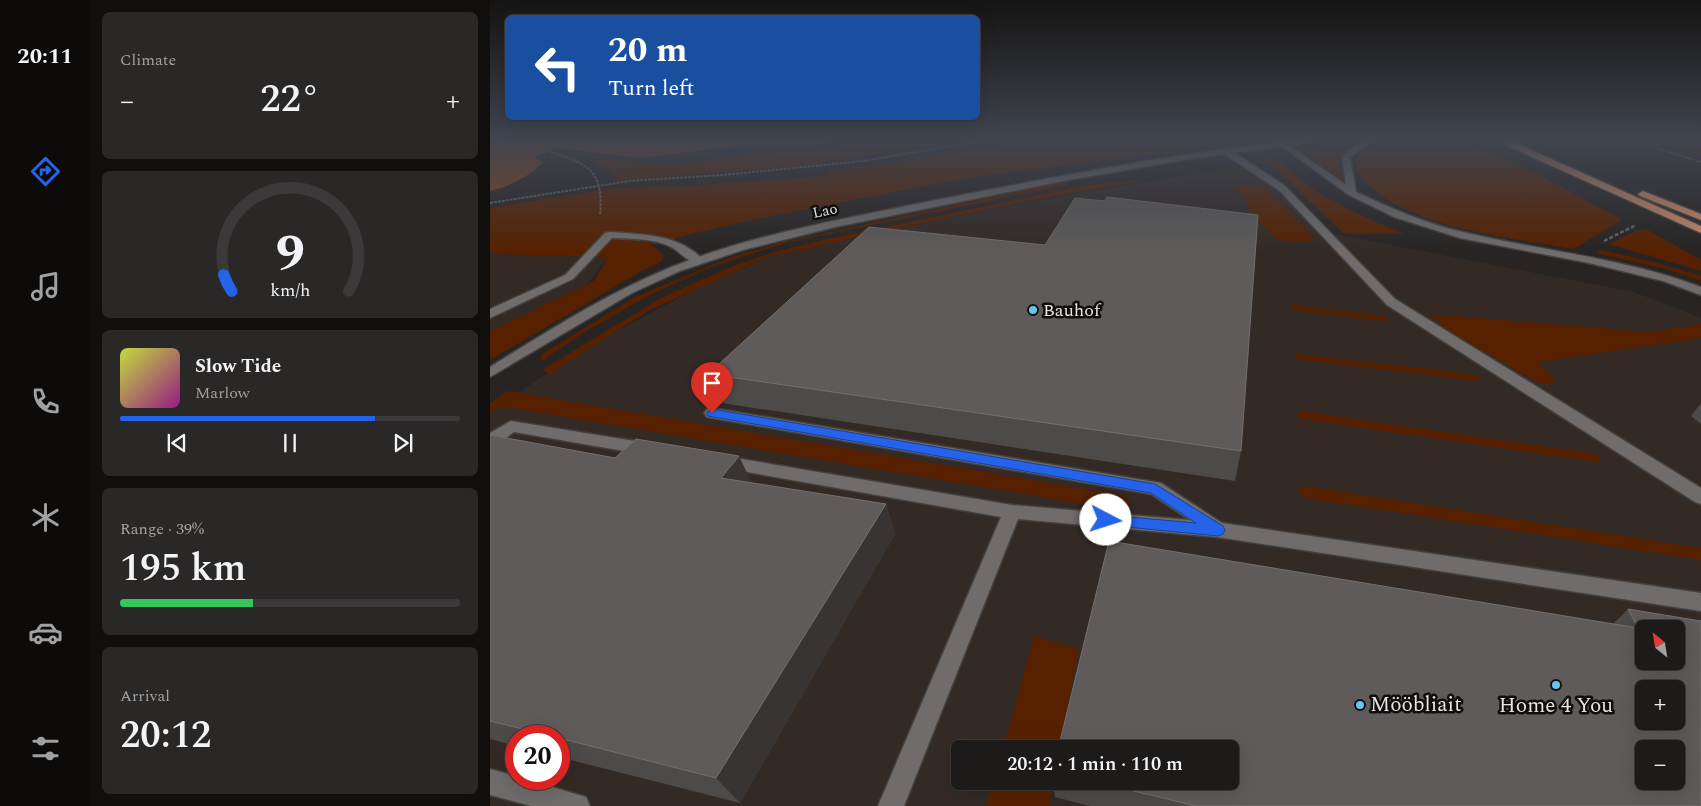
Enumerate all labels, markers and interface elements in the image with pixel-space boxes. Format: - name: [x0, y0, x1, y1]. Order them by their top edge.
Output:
- text: 20 m: [608, 24, 688, 77]
- icon: left: [525, 35, 590, 100]
- text: 20:11: [17, 40, 73, 73]
- text: Climate: [120, 48, 176, 72]
- text: 22°: [260, 71, 320, 129]
- text: Turn left: [608, 72, 694, 105]
- text: −: [120, 80, 134, 123]
- text: +: [446, 80, 460, 123]
- icon: directions: [28, 154, 63, 189]
- street label: Lao: [810, 197, 840, 225]
- text: 9: [275, 215, 305, 294]
- icon: music: [28, 269, 63, 304]
- text: km/h: [270, 277, 310, 304]
- place label: Bauhof: [1043, 297, 1102, 324]
- marker: Bauhof: [1027, 304, 1039, 316]
- text: Slow Tide: [195, 352, 281, 381]
- pin: [691, 362, 733, 413]
- icon: arrive: [698, 369, 726, 397]
- text: Marlow: [195, 381, 250, 405]
- icon: phone: [28, 384, 63, 419]
- icon: previous: [163, 429, 191, 457]
- icon: pause: [276, 429, 304, 457]
- icon: next: [389, 429, 417, 457]
- position arrow: [1079, 493, 1131, 545]
- icon: climate: [28, 500, 63, 535]
- text: Range · 39%: [120, 517, 204, 541]
- text: 195 km: [120, 540, 246, 598]
- icon: car: [28, 615, 63, 650]
- north arrow: [1635, 620, 1685, 670]
- map controls: [1635, 620, 1685, 790]
- marker: Home 4 You: [1550, 679, 1562, 691]
- button: +: [1635, 680, 1685, 730]
- text: Arrival: [120, 684, 170, 708]
- place label: Mööbliait: [1370, 689, 1462, 721]
- place label: Home 4 You: [1499, 690, 1613, 722]
- marker: Mööbliait: [1354, 699, 1366, 711]
- text: 20:12: [120, 707, 211, 765]
- speed limit sign: 20: [505, 725, 570, 790]
- icon: filters: [28, 731, 63, 766]
- button: −: [1635, 740, 1685, 790]
- text: 20:12 · 1 min · 110 m: [1007, 750, 1183, 779]

